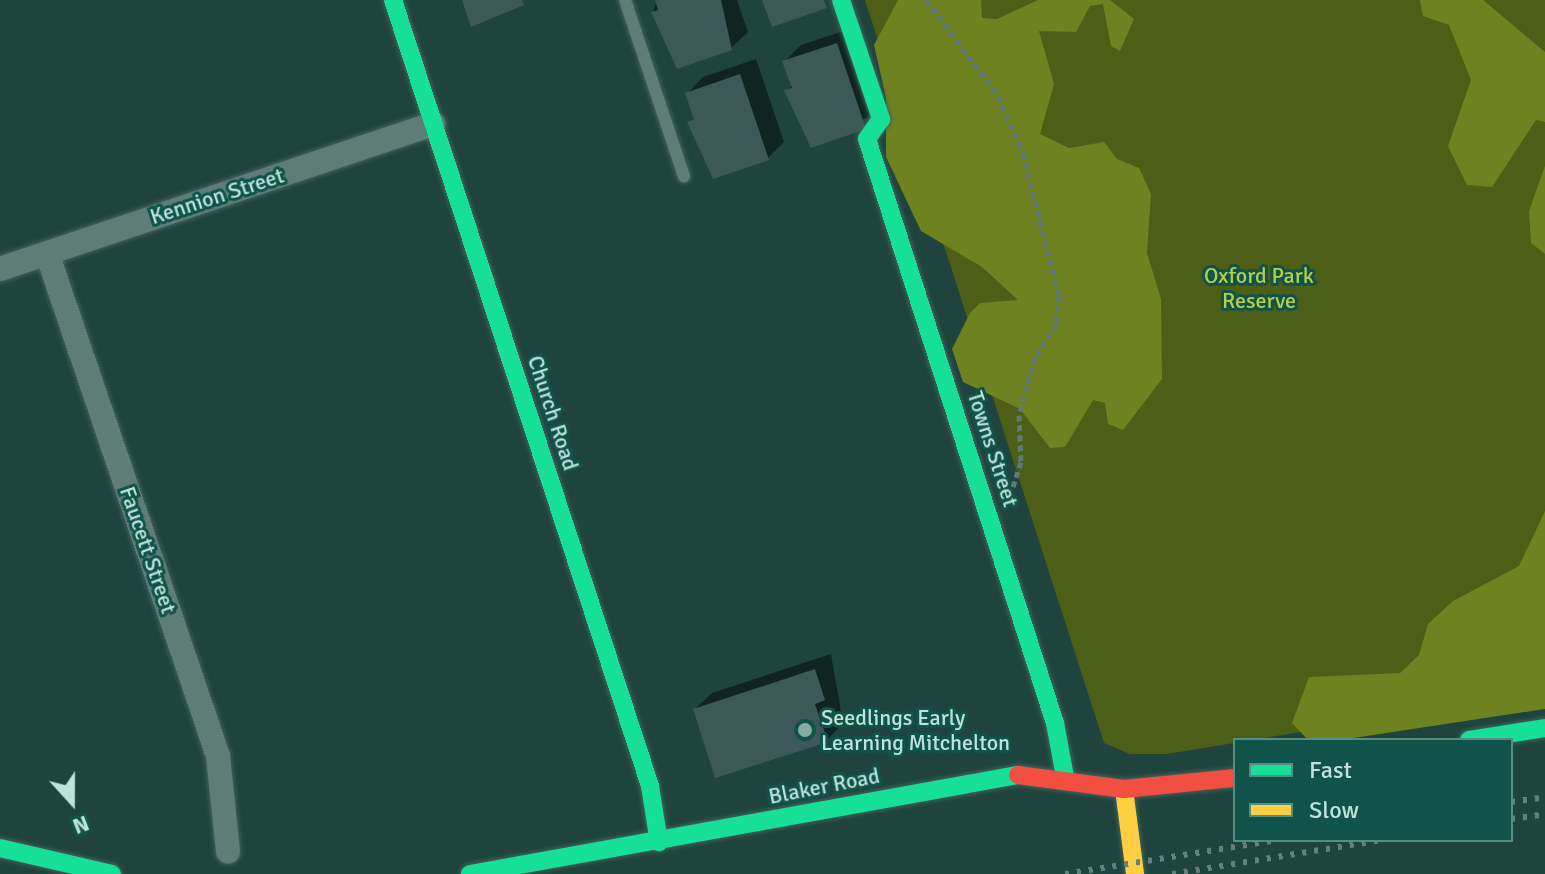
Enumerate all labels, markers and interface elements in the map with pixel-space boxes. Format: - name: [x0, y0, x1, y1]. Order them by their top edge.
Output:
- street label: Kennion Street: [147, 162, 287, 230]
- park label: Oxford Park Reserve: [1204, 262, 1314, 314]
- street label: Church Road: [522, 352, 584, 474]
- street label: Towns Street: [962, 388, 1024, 510]
- street label: Faucett Street: [114, 483, 182, 617]
- place label: Seedlings Early Learning Mitchelton: [821, 704, 1010, 756]
- marker: Seedlings Early Learning Mitchelton: [796, 721, 814, 739]
- legend: [1233, 738, 1513, 842]
- text: Fast: [1309, 755, 1352, 785]
- north arrow: [32, 762, 112, 842]
- street label: Blaker Road: [766, 762, 882, 810]
- text: Slow: [1309, 795, 1359, 825]
- text: N: [69, 810, 93, 840]

